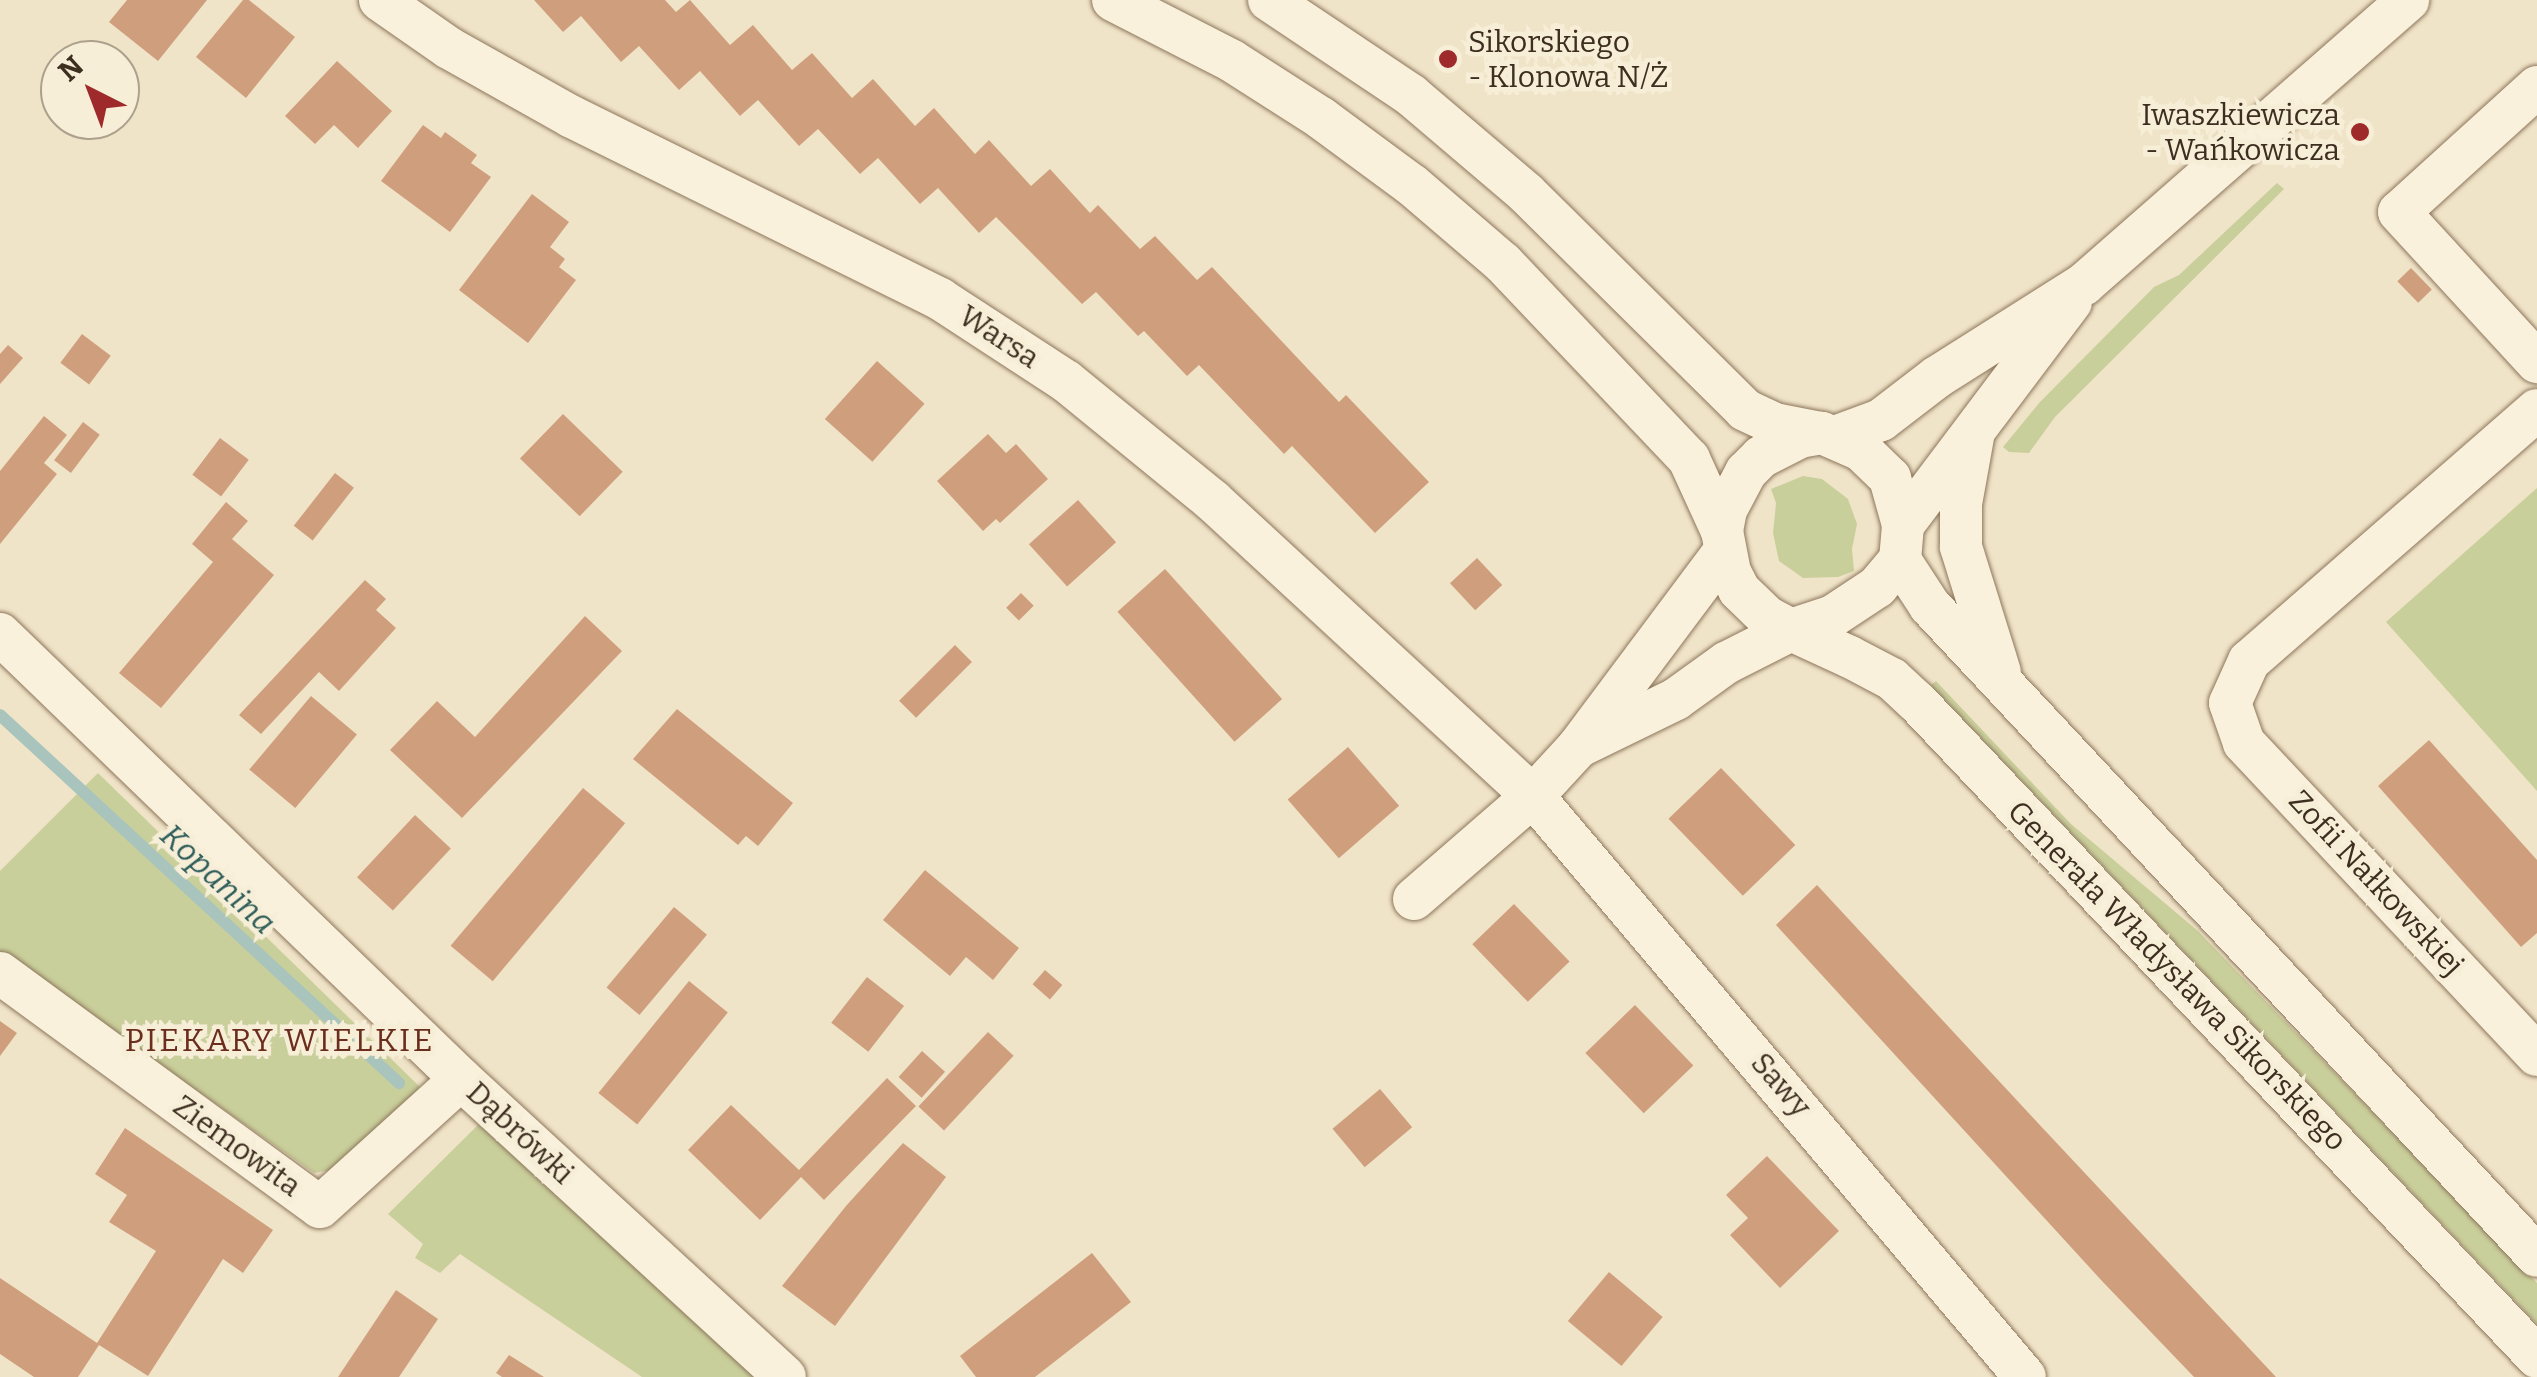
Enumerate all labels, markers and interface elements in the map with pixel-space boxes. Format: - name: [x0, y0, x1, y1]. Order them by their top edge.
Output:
- place label: Sikorskiego - Klonowa N/Ż: [1468, 24, 1668, 94]
- north arrow: [40, 40, 140, 140]
- marker: Sikorskiego - Klonowa N/Ż: [1437, 48, 1459, 70]
- text: N: [52, 49, 90, 88]
- place label: Iwaszkiewicza - Wańkowicza: [2141, 97, 2340, 168]
- marker: Iwaszkiewicza - Wańkowicza: [2349, 121, 2371, 143]
- street label: Warsa: [952, 298, 1046, 376]
- street label: Zofii Nałkowskiej: [2281, 783, 2471, 983]
- street label: Generała Władysława Sikorskiego: [2000, 794, 2354, 1158]
- water label: Kopanina: [152, 816, 284, 942]
- district label: PIEKARY WIELKIE: [125, 1021, 435, 1059]
- street label: Sawy: [1743, 1045, 1819, 1125]
- street label: Dąbrówki: [459, 1074, 581, 1192]
- street label: Ziemowita: [166, 1088, 308, 1204]

